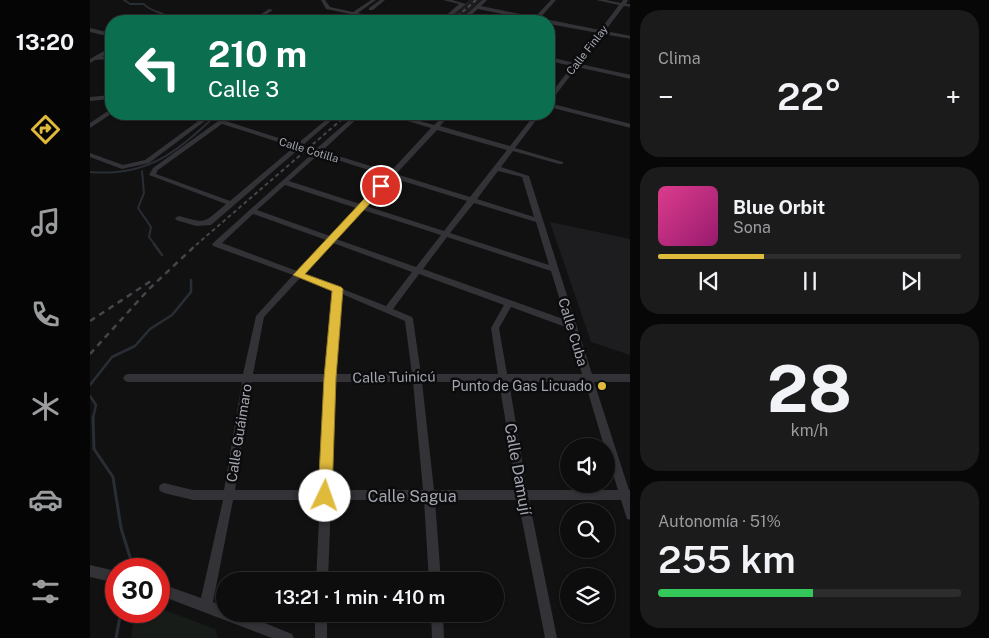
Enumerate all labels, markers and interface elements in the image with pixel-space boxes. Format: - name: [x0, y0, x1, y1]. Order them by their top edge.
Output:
- street label: Calle Finlay: [564, 23, 610, 77]
- text: 13:20: [16, 29, 74, 55]
- text: 210 m: [208, 34, 307, 75]
- icon: left: [125, 35, 190, 100]
- text: Clima: [658, 49, 701, 68]
- text: 22°: [777, 74, 842, 119]
- text: Calle 3: [208, 76, 279, 102]
- text: −: [658, 80, 674, 113]
- text: +: [945, 80, 961, 113]
- icon: directions: [28, 112, 63, 147]
- street label: Calle Cotilla: [278, 135, 340, 165]
- pin: [360, 165, 402, 207]
- icon: arrive: [367, 172, 395, 200]
- text: Blue Orbit: [733, 196, 825, 218]
- icon: music: [28, 205, 63, 240]
- text: Sona: [733, 218, 771, 237]
- icon: previous: [695, 267, 723, 295]
- icon: pause: [796, 267, 824, 295]
- icon: next: [897, 267, 925, 295]
- street label: Calle Cuba: [555, 296, 591, 368]
- icon: phone: [28, 297, 63, 332]
- text: 28: [767, 350, 852, 427]
- street label: Calle Tuinicú: [352, 368, 436, 386]
- place label: Punto de Gas Licuado: [452, 378, 592, 394]
- marker: Punto de Gas Licuado: [596, 380, 608, 392]
- street label: Calle Guáimaro: [223, 383, 255, 483]
- icon: climate: [28, 389, 63, 424]
- text: km/h: [791, 421, 828, 440]
- street label: Calle Damují: [501, 422, 536, 518]
- map controls: [560, 438, 615, 623]
- button: sound: [560, 438, 615, 493]
- position arrow: [298, 469, 350, 521]
- icon: car: [28, 482, 63, 517]
- street label: Calle Sagua: [367, 487, 457, 506]
- button: search: [560, 503, 615, 558]
- text: Autonomía · 51%: [658, 512, 781, 531]
- text: 255 km: [658, 537, 796, 582]
- speed limit sign: 30: [105, 558, 170, 623]
- button: layers: [560, 568, 615, 623]
- icon: filters: [28, 574, 63, 609]
- text: 13:21 · 1 min · 410 m: [275, 586, 445, 608]

